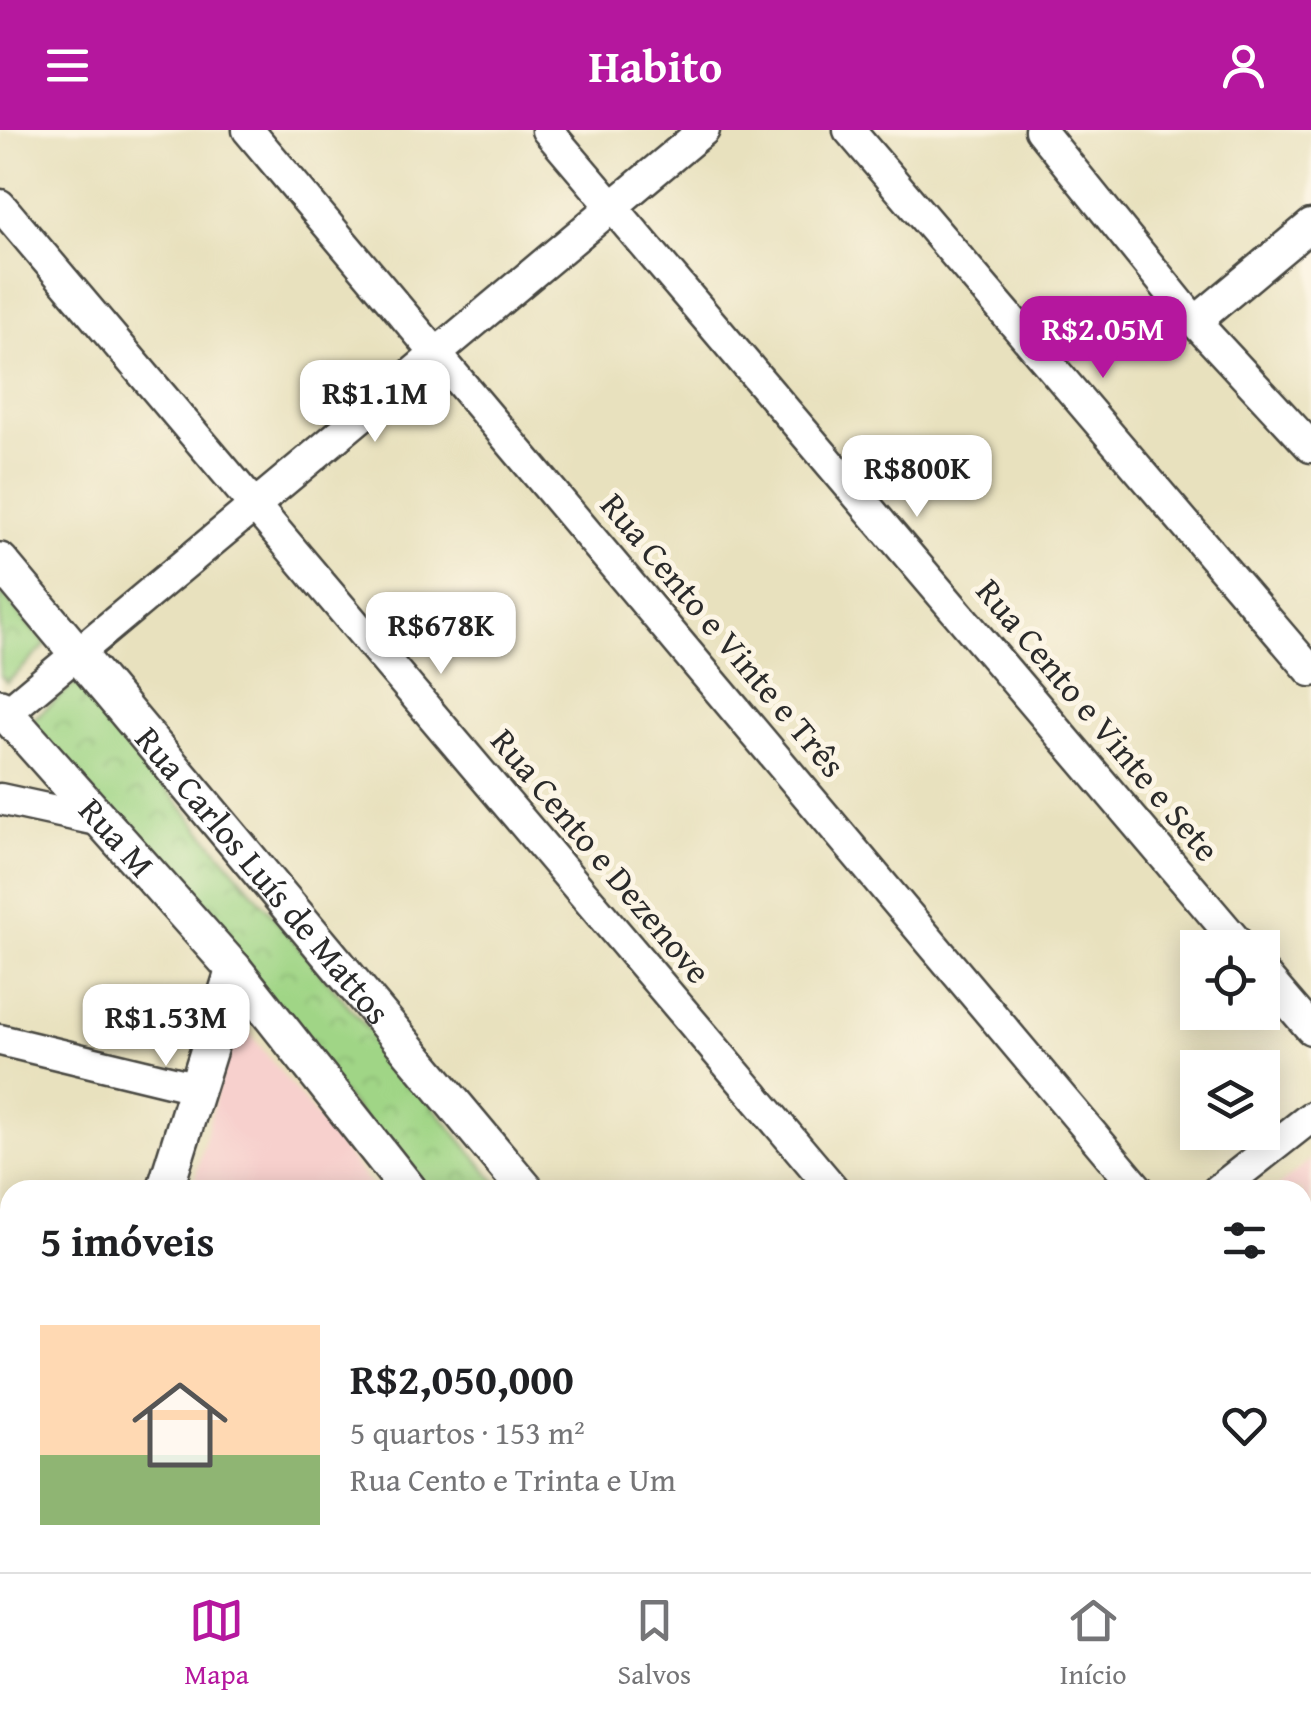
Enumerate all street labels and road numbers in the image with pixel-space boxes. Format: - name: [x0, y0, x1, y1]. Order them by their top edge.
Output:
- street label: Rua Cento e Vinte e Três: [589, 481, 858, 788]
- street label: Rua Cento e Vinte e Sete: [964, 567, 1232, 872]
- street label: Rua Carlos Luís de Mattos: [124, 715, 403, 1035]
- street label: Rua Cento e Dezenove: [479, 717, 724, 995]
- street label: Rua M: [67, 786, 167, 889]

